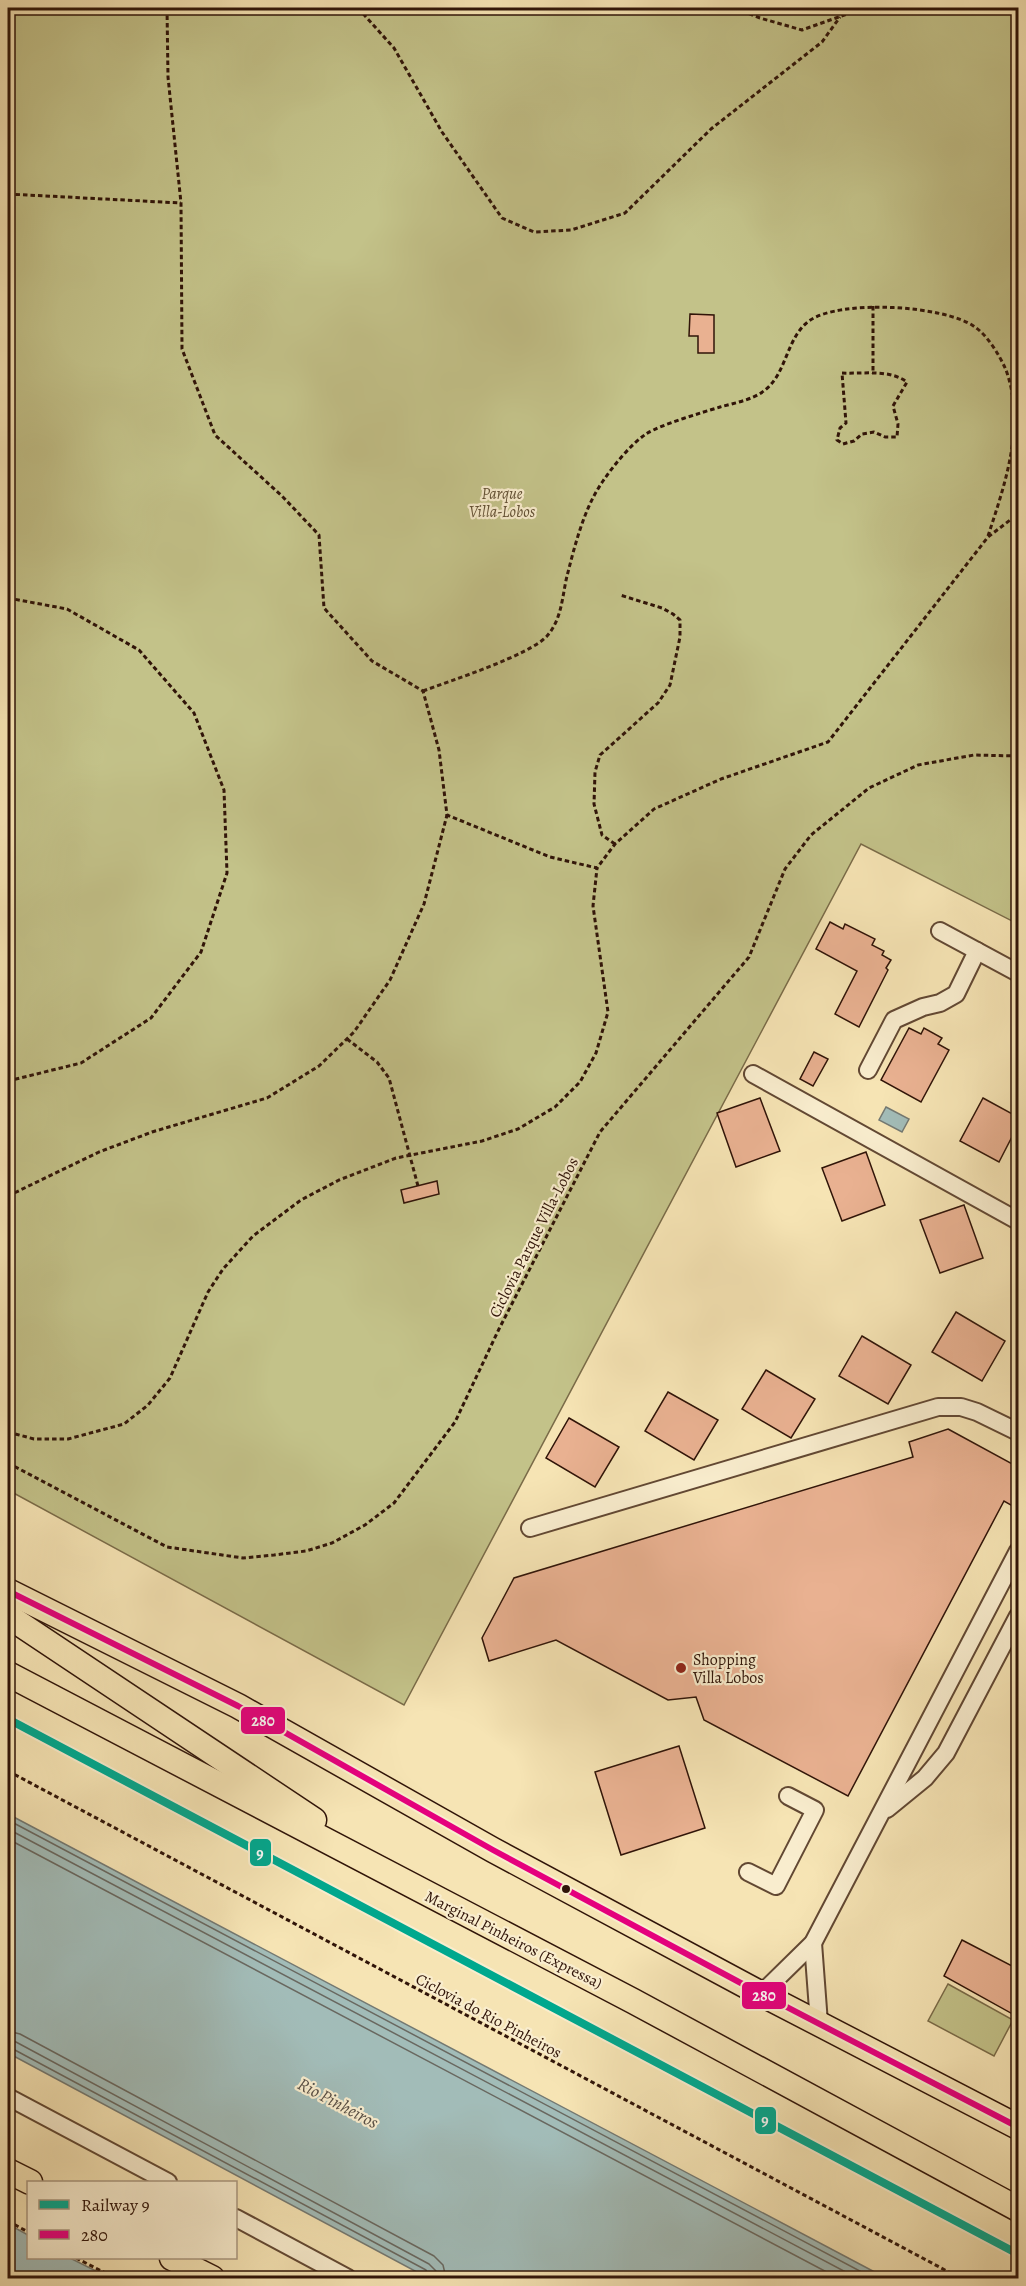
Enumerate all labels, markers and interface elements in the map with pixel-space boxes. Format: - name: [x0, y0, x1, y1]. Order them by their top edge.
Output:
- park label: Parque Villa-Lobos: [469, 483, 536, 523]
- street label: Ciclovia Parque Villa-Lobos: [484, 1154, 584, 1321]
- place label: Shopping Villa Lobos: [692, 1649, 764, 1689]
- marker: Shopping Villa Lobos: [674, 1661, 688, 1675]
- line badge: 280: [240, 1706, 286, 1735]
- text: 280: [251, 1710, 275, 1732]
- line badge: 9: [249, 1838, 272, 1867]
- text: 9: [256, 1843, 264, 1865]
- unlabelled marker: [560, 1883, 572, 1895]
- street label: Marginal Pinheiros (Expressa): [421, 1886, 606, 1994]
- street label: Ciclovia do Rio Pinheiros: [412, 1968, 565, 2064]
- line badge: 280: [741, 1981, 787, 2010]
- text: 280: [752, 1985, 776, 2007]
- water label: Rio Pinheiros: [294, 2072, 382, 2134]
- line badge: 9: [754, 2106, 777, 2135]
- text: 9: [761, 2110, 769, 2132]
- legend: [27, 2181, 237, 2259]
- text: Railway 9: [81, 2193, 150, 2217]
- text: 280: [81, 2223, 108, 2247]

